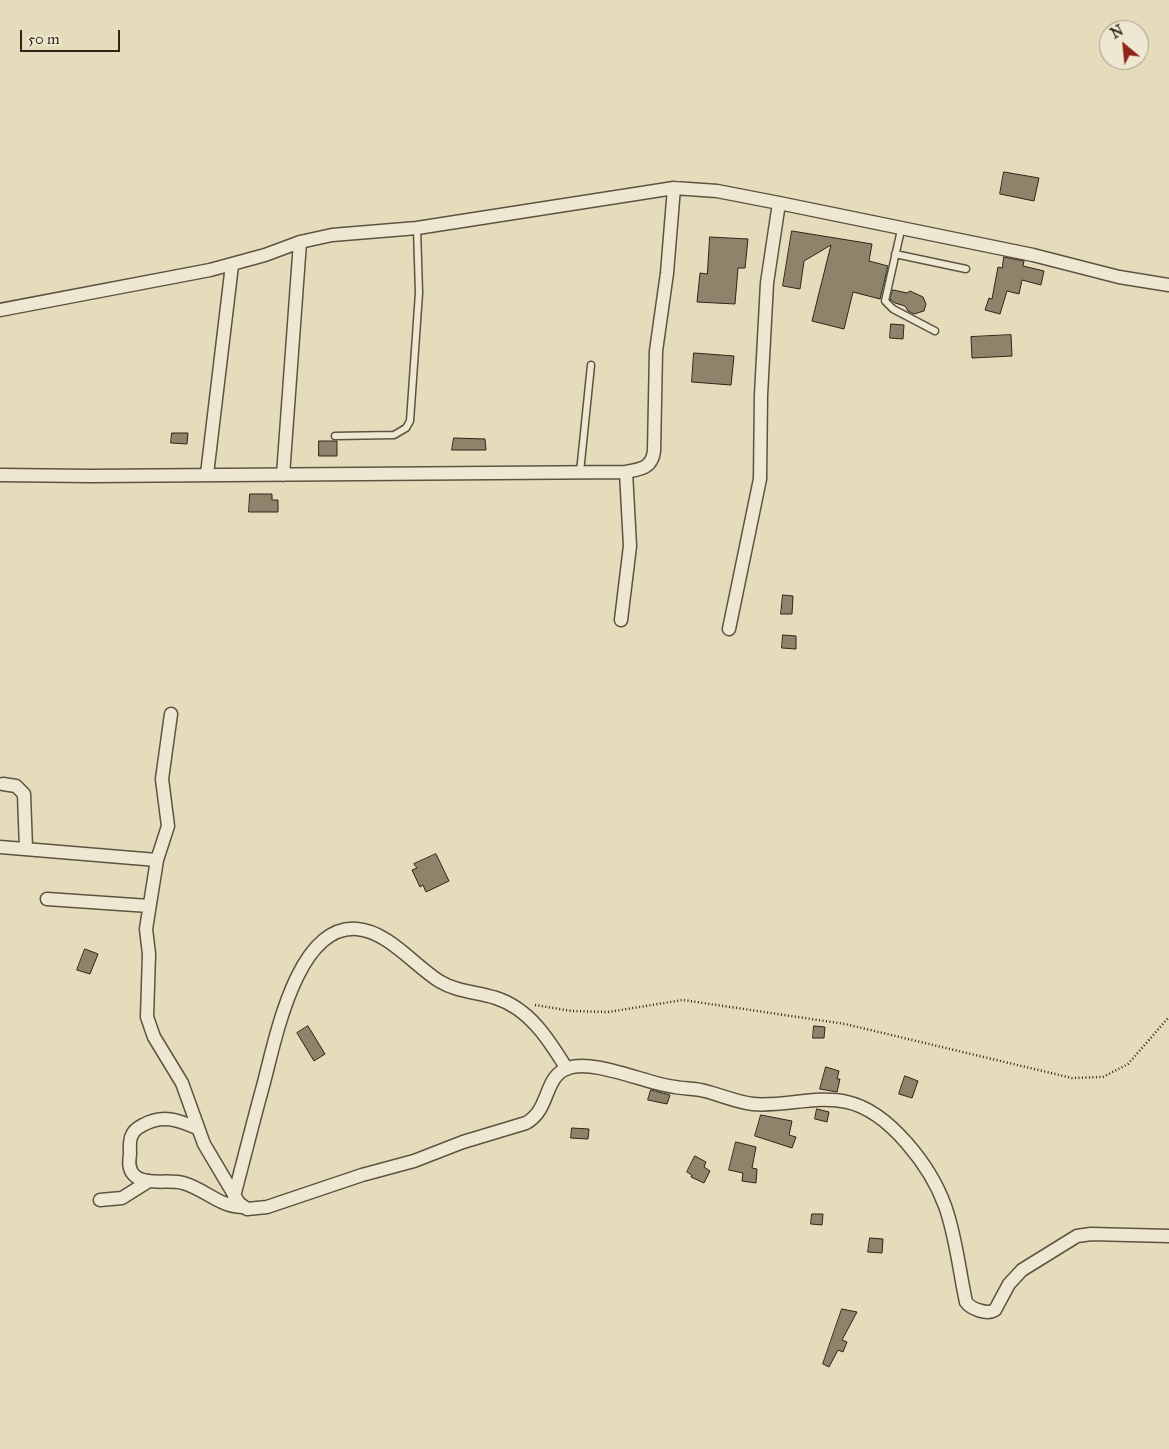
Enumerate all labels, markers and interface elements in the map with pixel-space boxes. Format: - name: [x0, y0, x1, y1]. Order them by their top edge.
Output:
- scale bar: [22, 20, 122, 52]
- north arrow: [1099, 20, 1149, 70]
- text: N: [1108, 22, 1126, 42]
- text: 50 m: [28, 30, 60, 48]

